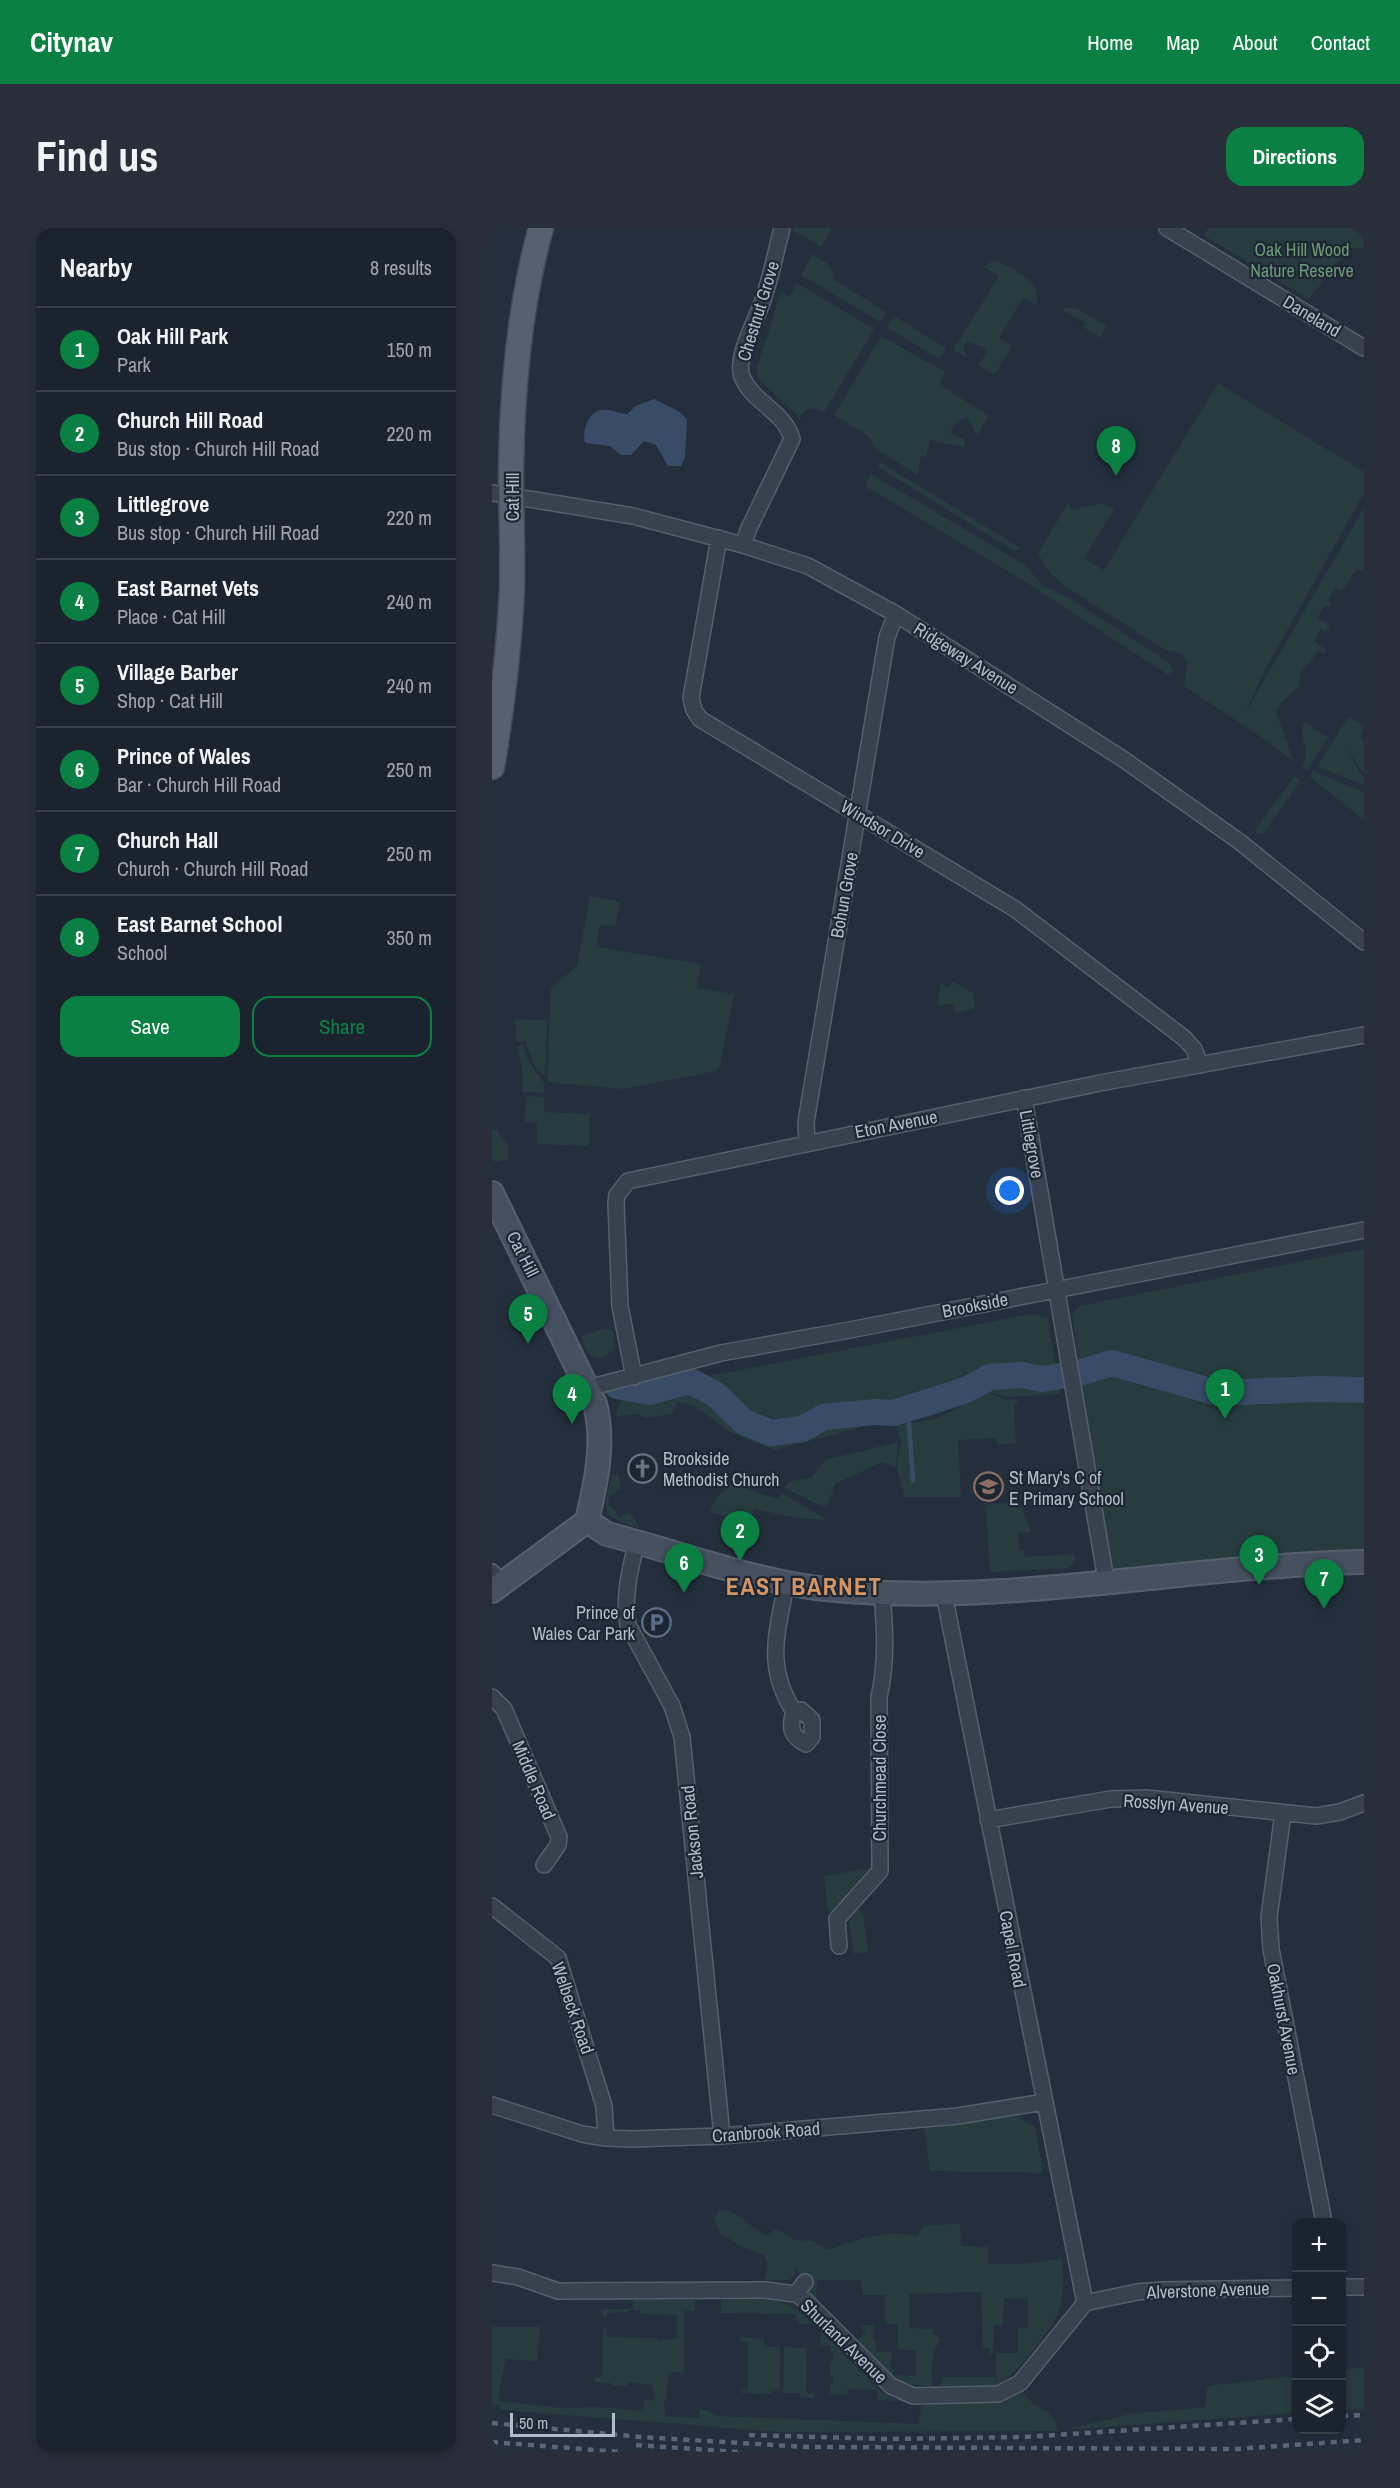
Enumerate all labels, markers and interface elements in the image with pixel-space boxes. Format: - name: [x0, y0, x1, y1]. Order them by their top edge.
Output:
- text: Citynav: [30, 23, 113, 61]
- text: Home: [1087, 28, 1133, 57]
- text: Map: [1166, 28, 1200, 57]
- text: About: [1233, 28, 1278, 57]
- text: Contact: [1311, 28, 1370, 57]
- button: Directions: [1226, 127, 1364, 186]
- text: Find us: [36, 128, 158, 184]
- park label: Oak Hill Wood Nature Reserve: [1250, 237, 1354, 283]
- text: Nearby: [60, 250, 132, 285]
- text: 8 results: [370, 254, 432, 281]
- street label: Chestnut Grove: [731, 258, 785, 364]
- street label: Daneland: [1278, 289, 1346, 343]
- text: Oak Hill Park: [117, 321, 228, 351]
- text: 1: [75, 336, 84, 363]
- text: 150 m: [386, 336, 432, 363]
- text: Park: [117, 351, 151, 378]
- text: Church Hill Road: [117, 405, 263, 435]
- text: 2: [75, 420, 84, 447]
- text: 220 m: [386, 420, 432, 447]
- pin: 8: [1096, 426, 1136, 476]
- text: Bus stop · Church Hill Road: [117, 435, 319, 462]
- street label: Cat Hill: [500, 473, 525, 521]
- text: Littlegrove: [117, 489, 209, 519]
- text: 3: [75, 504, 84, 531]
- text: 220 m: [386, 504, 432, 531]
- text: Bus stop · Church Hill Road: [117, 519, 319, 546]
- text: East Barnet Vets: [117, 573, 259, 603]
- text: 4: [75, 588, 84, 615]
- text: 240 m: [386, 588, 432, 615]
- text: Place · Cat Hill: [117, 603, 225, 630]
- street label: Ridgeway Avenue: [909, 616, 1023, 700]
- text: Village Barber: [117, 657, 238, 687]
- text: 5: [75, 672, 84, 699]
- text: 240 m: [386, 672, 432, 699]
- text: Shop · Cat Hill: [117, 687, 223, 714]
- text: Prince of Wales: [117, 741, 251, 771]
- text: 6: [75, 756, 84, 783]
- text: 250 m: [386, 756, 432, 783]
- text: Bar · Church Hill Road: [117, 771, 281, 798]
- street label: Windsor Drive: [836, 794, 930, 864]
- text: Church Hall: [117, 825, 218, 855]
- text: 7: [75, 840, 84, 867]
- text: 250 m: [386, 840, 432, 867]
- street label: Bohun Grove: [824, 850, 864, 940]
- text: Church · Church Hill Road: [117, 855, 308, 882]
- text: East Barnet School: [117, 909, 282, 939]
- text: 8: [75, 924, 84, 951]
- text: 350 m: [386, 924, 432, 951]
- text: School: [117, 939, 167, 966]
- button: Save: [60, 996, 240, 1057]
- button: Share: [252, 996, 432, 1057]
- street label: Eton Avenue: [853, 1104, 939, 1144]
- street label: Littlegrove: [1014, 1108, 1050, 1180]
- your location: [995, 1176, 1024, 1205]
- street label: Cat Hill: [501, 1227, 545, 1281]
- street label: Brookside: [940, 1286, 1010, 1324]
- pin: 5: [508, 1294, 548, 1344]
- pin: 1: [1206, 1370, 1244, 1419]
- pin: 4: [552, 1374, 592, 1424]
- place label: Brookside Methodist Church: [663, 1446, 780, 1492]
- church icon: Brookside Methodist Church: [626, 1452, 658, 1484]
- place label: St Mary's C of E Primary School: [1009, 1465, 1124, 1511]
- school or university icon: St Mary's C of E Primary School: [972, 1471, 1004, 1503]
- pin: 2: [720, 1512, 760, 1561]
- pin: 3: [1240, 1536, 1278, 1585]
- pin: 6: [664, 1544, 704, 1593]
- pin: 7: [1304, 1560, 1344, 1609]
- district label: EAST BARNET: [726, 1570, 882, 1602]
- place label: Prince of Wales Car Park: [532, 1600, 636, 1646]
- parking icon: Prince of Wales Car Park: [640, 1606, 672, 1638]
- street label: Churchmead Close: [867, 1715, 892, 1841]
- street label: Middle Road: [506, 1737, 562, 1823]
- street label: Jackson Road: [675, 1784, 709, 1880]
- street label: Rosslyn Avenue: [1122, 1788, 1230, 1820]
- street label: Capel Road: [993, 1908, 1033, 1990]
- street label: Welbeck Road: [546, 1959, 600, 2057]
- street label: Oakhurst Avenue: [1261, 1961, 1307, 2077]
- street label: Cranbrook Road: [711, 2116, 821, 2148]
- map controls: [1292, 2218, 1346, 2434]
- button: +: [1292, 2218, 1346, 2272]
- button: −: [1292, 2272, 1346, 2326]
- street label: Alverstone Avenue: [1145, 2275, 1270, 2305]
- street label: Shurland Avenue: [795, 2293, 893, 2389]
- button: locate: [1292, 2326, 1346, 2380]
- button: layers: [1292, 2380, 1346, 2434]
- scale bar: [510, 2410, 615, 2438]
- text: 50 m: [519, 2412, 548, 2434]

